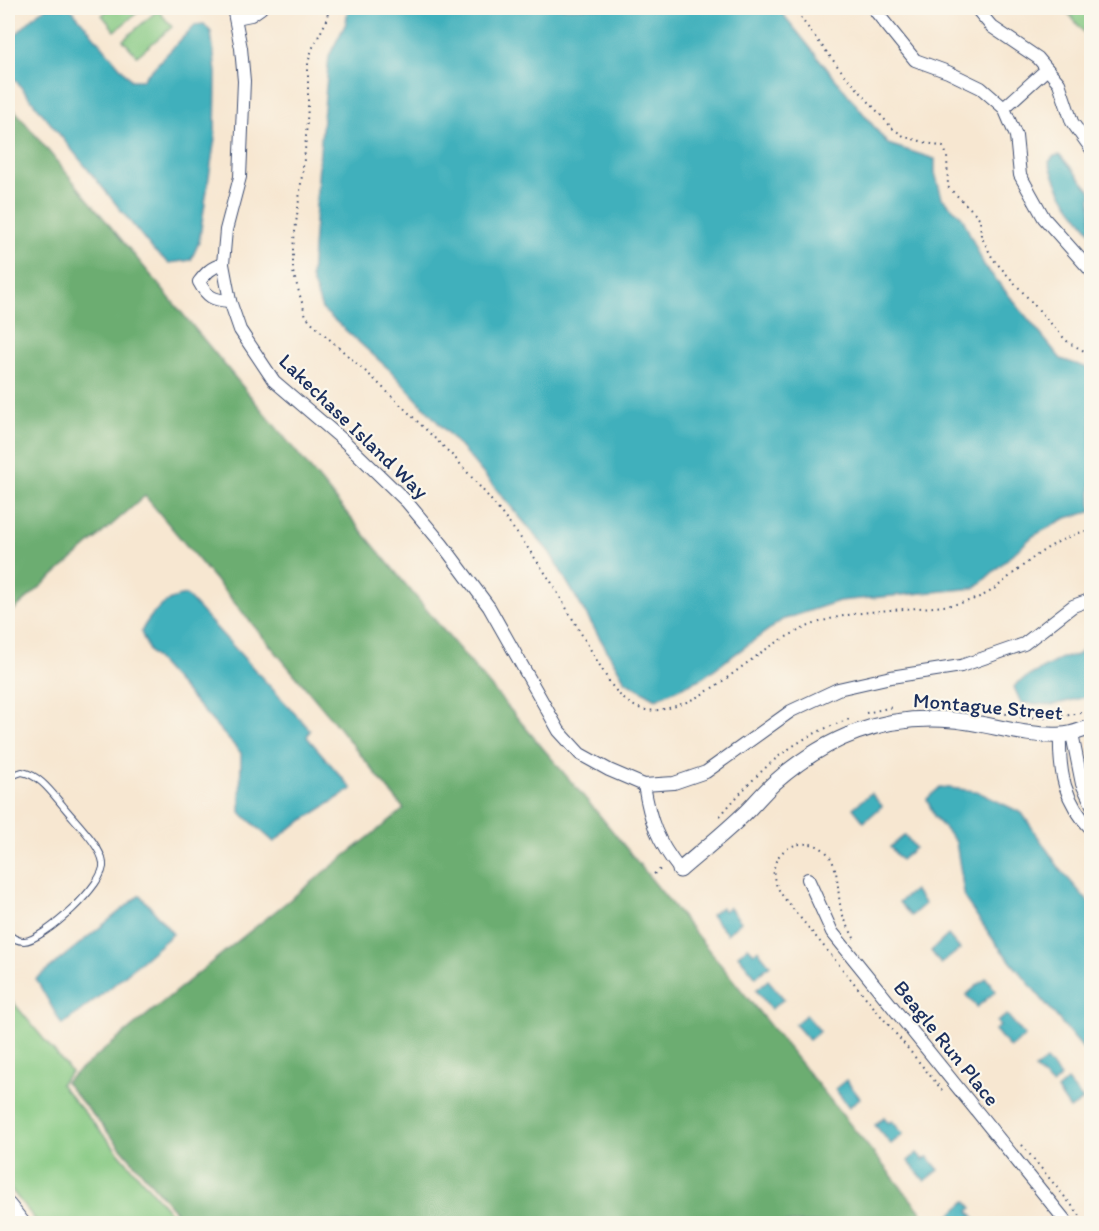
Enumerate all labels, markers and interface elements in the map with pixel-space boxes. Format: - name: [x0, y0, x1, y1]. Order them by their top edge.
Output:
- street label: Lakechase Island Way: [274, 348, 434, 504]
- street label: Montague Street: [912, 687, 1064, 725]
- street label: Beagle Run Place: [889, 975, 1005, 1111]

